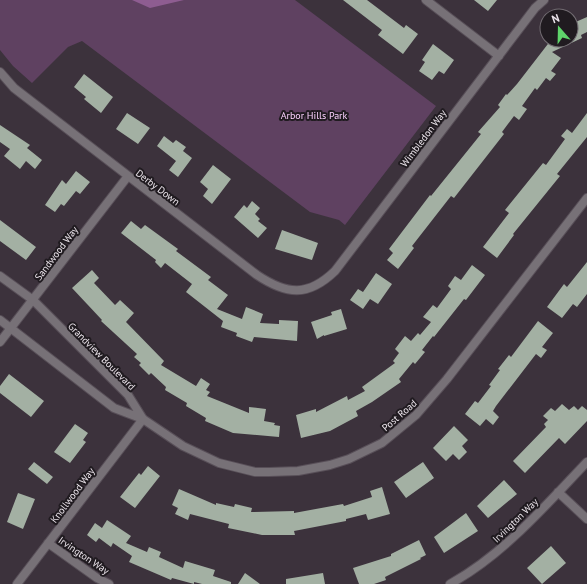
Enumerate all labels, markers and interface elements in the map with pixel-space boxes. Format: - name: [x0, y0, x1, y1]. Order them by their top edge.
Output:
- north arrow: [539, 8, 579, 48]
- text: N: [550, 11, 561, 26]
- street label: Wimbledon Way: [398, 107, 449, 170]
- park label: Arbor Hills Park: [281, 109, 348, 122]
- street label: Derby Down: [133, 167, 182, 208]
- street label: Sandwood Way: [32, 223, 81, 283]
- street label: Grandview Boulevard: [65, 320, 138, 393]
- street label: Post Road: [379, 397, 419, 434]
- street label: Knollwood Way: [47, 465, 98, 525]
- street label: Irvington Way: [490, 495, 541, 545]
- street label: Irvington Way: [56, 534, 112, 577]

